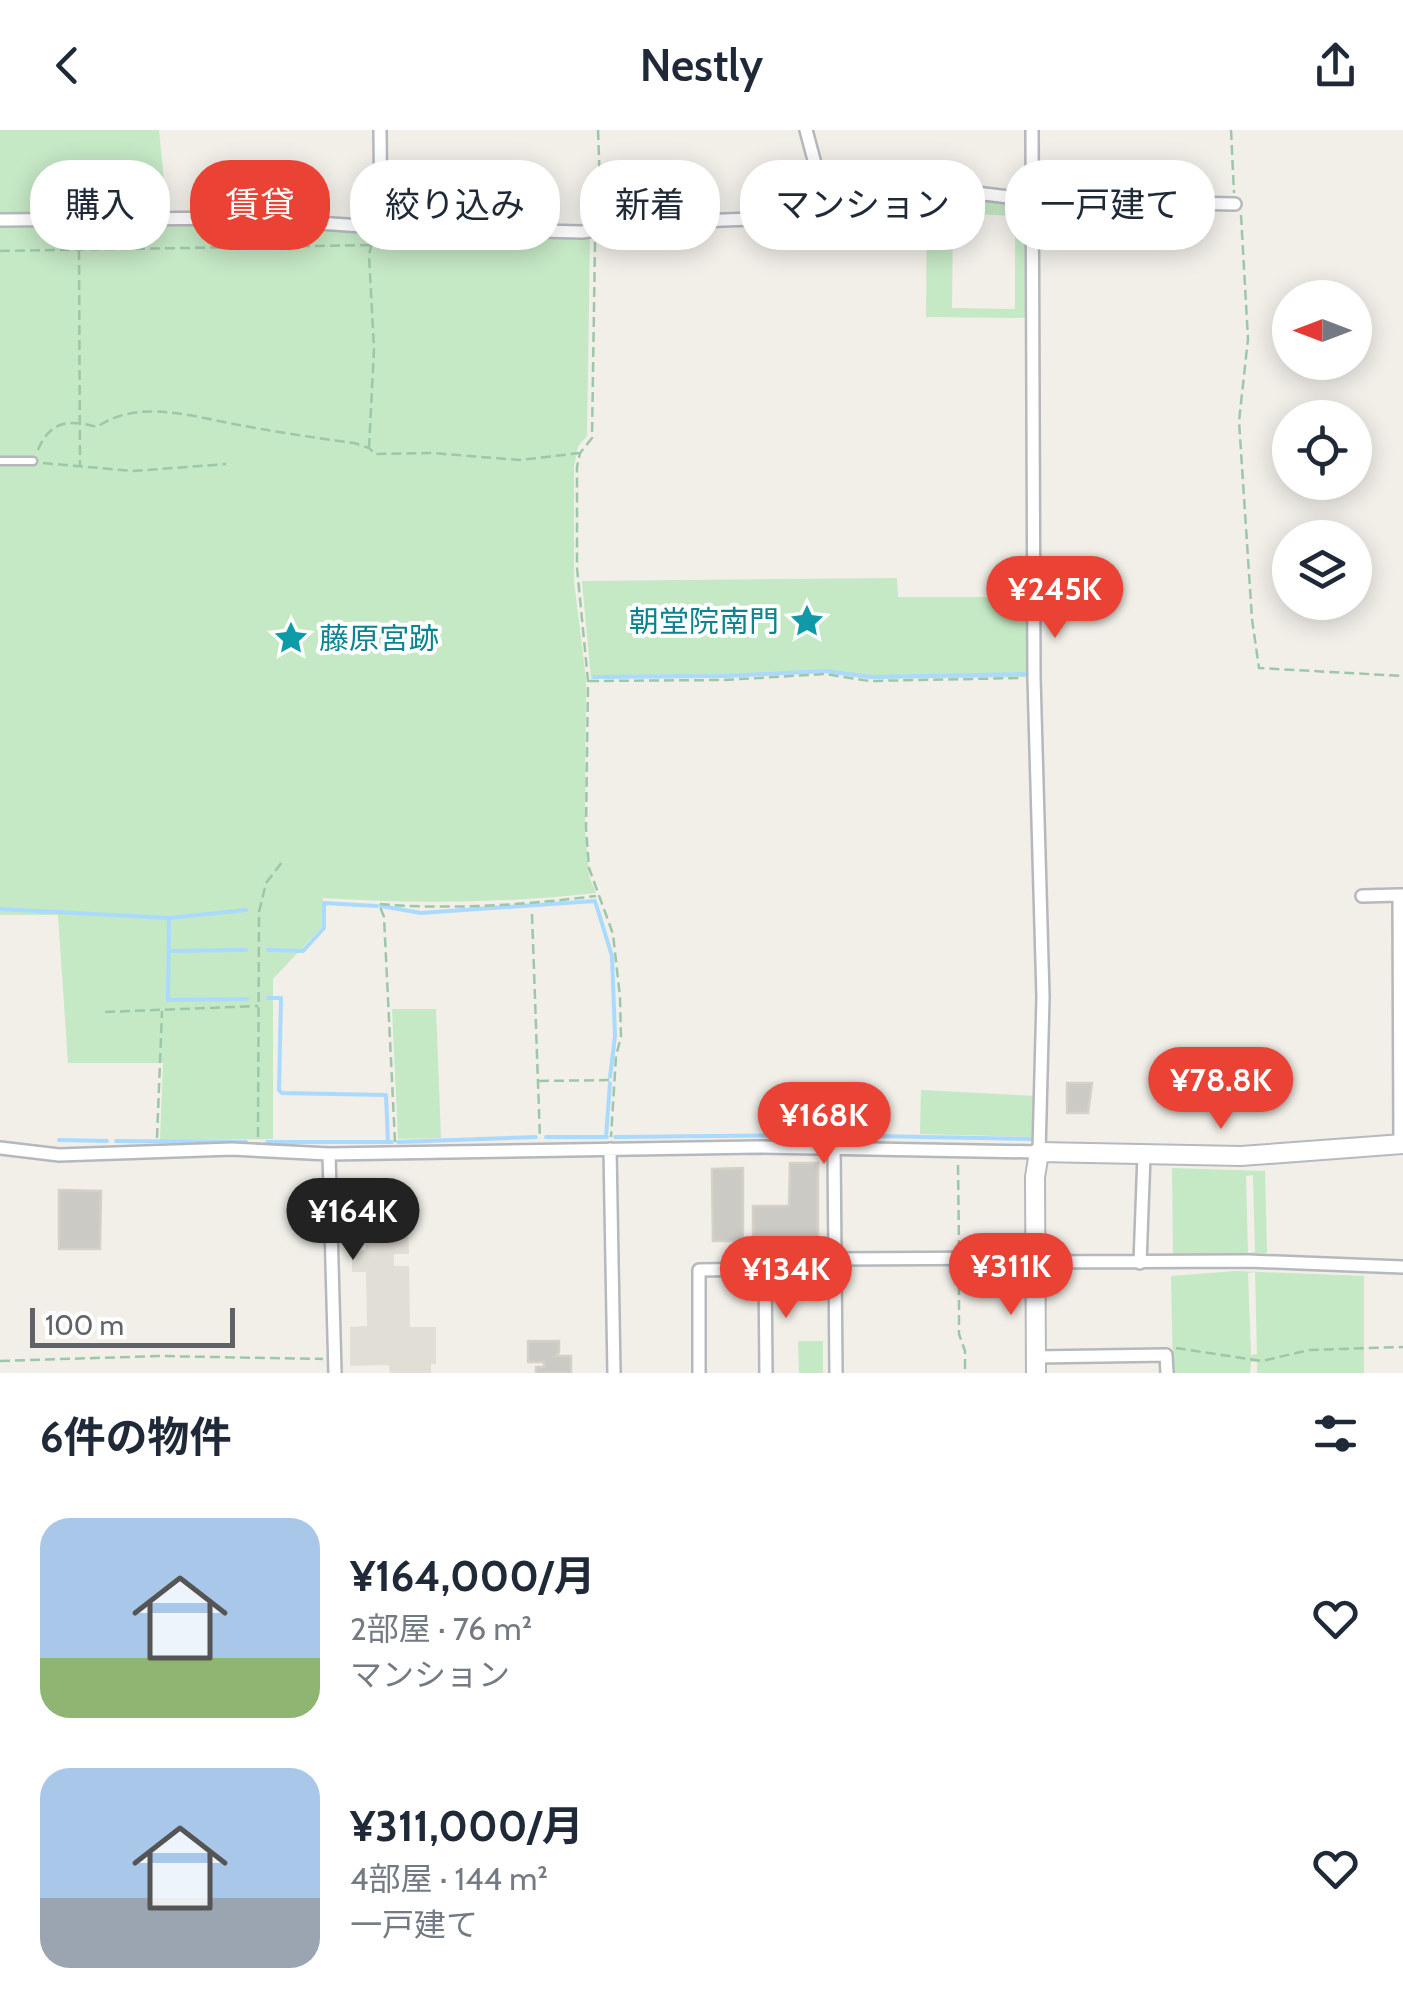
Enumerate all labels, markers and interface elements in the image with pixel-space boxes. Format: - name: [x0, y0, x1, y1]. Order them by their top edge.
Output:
- icon: back: [40, 38, 95, 93]
- text: Nestly: [640, 38, 763, 92]
- icon: share: [1308, 38, 1363, 93]
- chip: 購入: [30, 160, 170, 250]
- chip: 賃貸: [190, 160, 330, 250]
- chip: 絞り込み: [350, 160, 560, 250]
- chip: 新着: [580, 160, 720, 250]
- chip: マンション: [740, 160, 985, 250]
- chip: 一戸建て: [1005, 160, 1215, 250]
- north arrow: [1272, 280, 1372, 380]
- map controls: [1272, 280, 1372, 620]
- button: locate: [1272, 400, 1372, 500]
- button: layers: [1272, 520, 1372, 620]
- pin: ¥245K: [985, 556, 1125, 641]
- text: ¥245K: [1008, 569, 1102, 608]
- place icon: 朝堂院南門: [788, 602, 826, 640]
- place label: 朝堂院南門: [629, 603, 779, 640]
- place icon: 藤原宮跡: [272, 619, 310, 657]
- place label: 藤原宮跡: [319, 620, 439, 657]
- pin: ¥78.8K: [1140, 1047, 1302, 1132]
- text: ¥78.8K: [1170, 1060, 1272, 1099]
- pin: ¥168K: [754, 1082, 894, 1167]
- text: ¥168K: [780, 1095, 868, 1134]
- pin: ¥164K: [283, 1178, 423, 1263]
- text: ¥164K: [308, 1191, 398, 1230]
- pin: ¥311K: [941, 1233, 1081, 1318]
- pin: ¥134K: [716, 1236, 856, 1321]
- text: ¥311K: [971, 1246, 1051, 1285]
- text: ¥134K: [742, 1249, 830, 1288]
- scale bar: [30, 1303, 235, 1348]
- text: 100 m: [45, 1308, 124, 1342]
- icon: filters: [1308, 1406, 1363, 1461]
- text: 6件の物件: [40, 1411, 232, 1463]
- text: ¥164,000/月: [350, 1550, 595, 1602]
- icon: home: [120, 1558, 240, 1678]
- icon: heart: [1308, 1591, 1363, 1646]
- text: 2部屋 · 76 m²: [350, 1609, 532, 1648]
- text: マンション: [350, 1655, 510, 1694]
- text: ¥311,000/月: [350, 1800, 584, 1852]
- icon: home: [120, 1808, 240, 1928]
- icon: heart: [1308, 1841, 1363, 1896]
- text: 4部屋 · 144 m²: [350, 1859, 548, 1898]
- text: 一戸建て: [350, 1905, 478, 1944]

